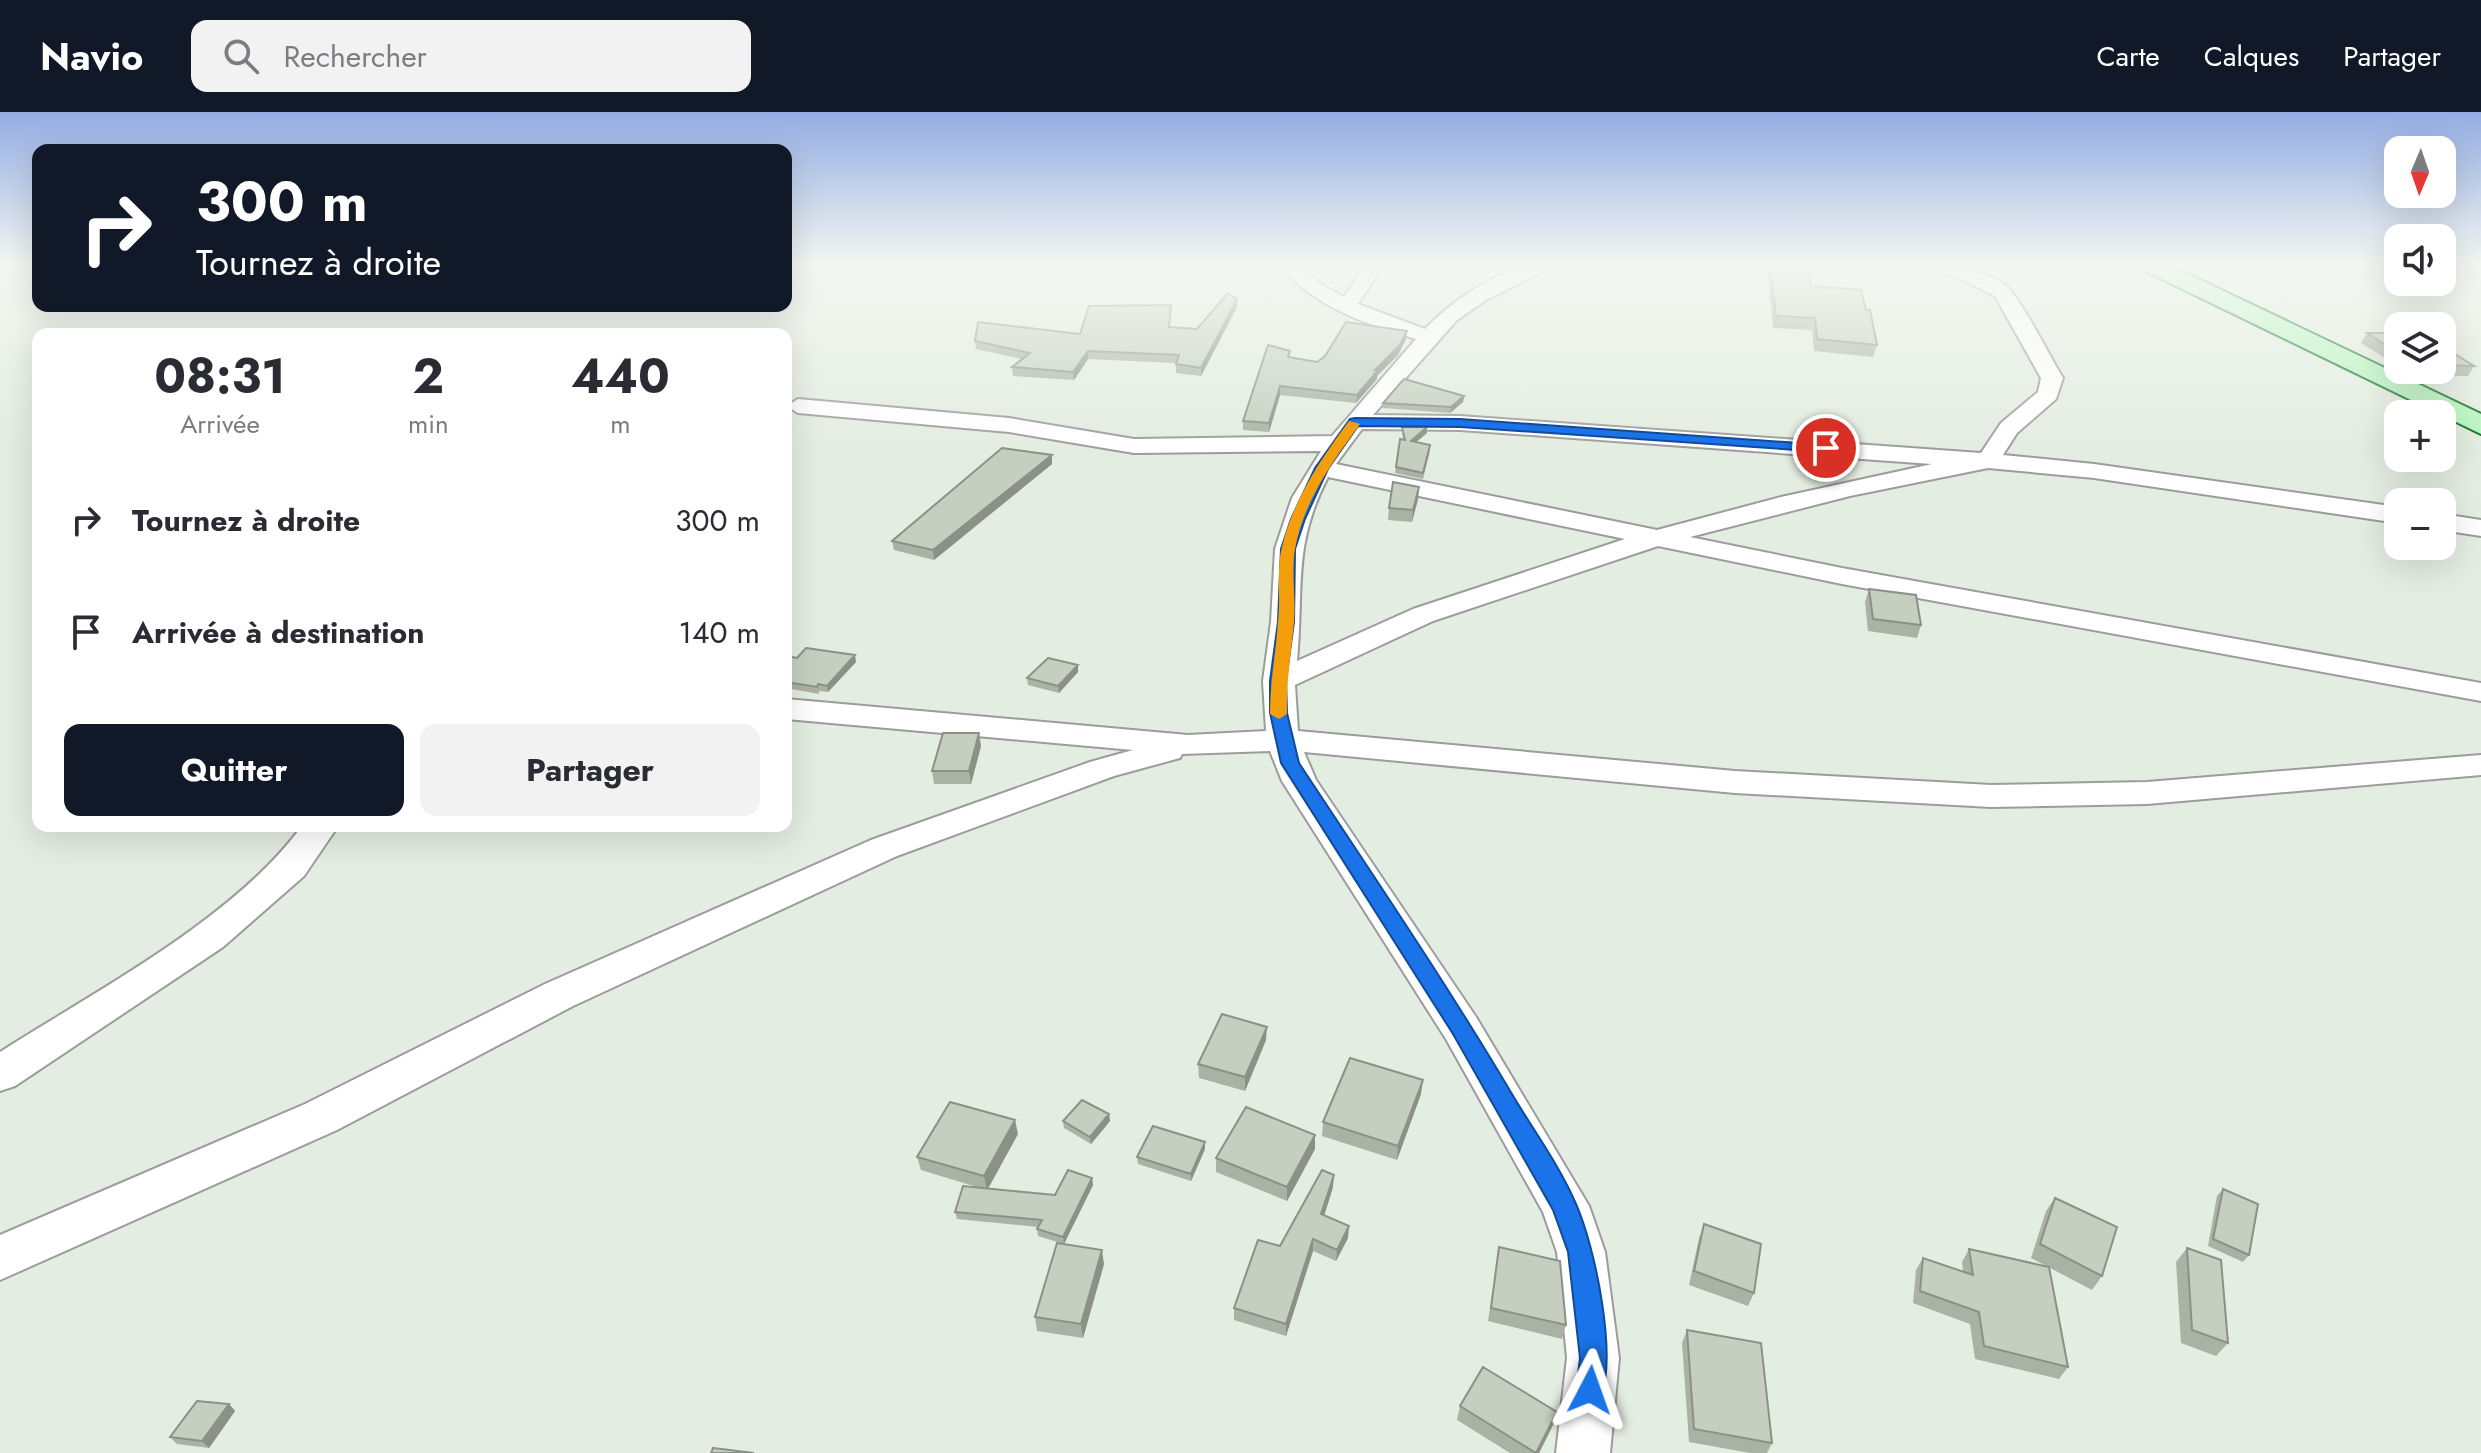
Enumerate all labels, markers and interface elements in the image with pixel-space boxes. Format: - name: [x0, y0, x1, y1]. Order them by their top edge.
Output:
- search box: [191, 20, 751, 92]
- text: Navio: [40, 29, 143, 84]
- icon: search: [219, 34, 263, 78]
- text: Rechercher: [283, 35, 427, 78]
- text: Carte: [2096, 36, 2160, 77]
- text: Calques: [2204, 36, 2299, 77]
- text: Partager: [2343, 36, 2441, 77]
- north arrow: [2384, 136, 2456, 208]
- map controls: [2384, 136, 2456, 560]
- text: 300 m: [196, 161, 368, 242]
- icon: right: [64, 176, 168, 280]
- button: sound: [2384, 224, 2456, 296]
- text: Tournez à droite: [196, 236, 441, 288]
- button: layers: [2384, 312, 2456, 384]
- text: 08:31: [154, 342, 286, 411]
- text: 2: [413, 342, 444, 411]
- text: 440: [571, 342, 670, 411]
- button: +: [2384, 400, 2456, 472]
- text: Arrivée: [180, 405, 260, 443]
- text: min: [408, 405, 449, 443]
- text: m: [610, 405, 630, 443]
- pin: [1792, 414, 1860, 482]
- icon: arrive: [1804, 426, 1848, 470]
- button: −: [2384, 488, 2456, 560]
- icon: right: [64, 498, 108, 542]
- text: Tournez à droite: [132, 499, 360, 542]
- text: 300 m: [675, 499, 760, 542]
- icon: arrive: [64, 610, 108, 654]
- text: Arrivée à destination: [132, 611, 424, 654]
- text: 140 m: [679, 611, 760, 654]
- button: Quitter: [64, 724, 404, 816]
- button: Partager: [420, 724, 760, 816]
- position arrow: [1548, 1348, 1632, 1432]

